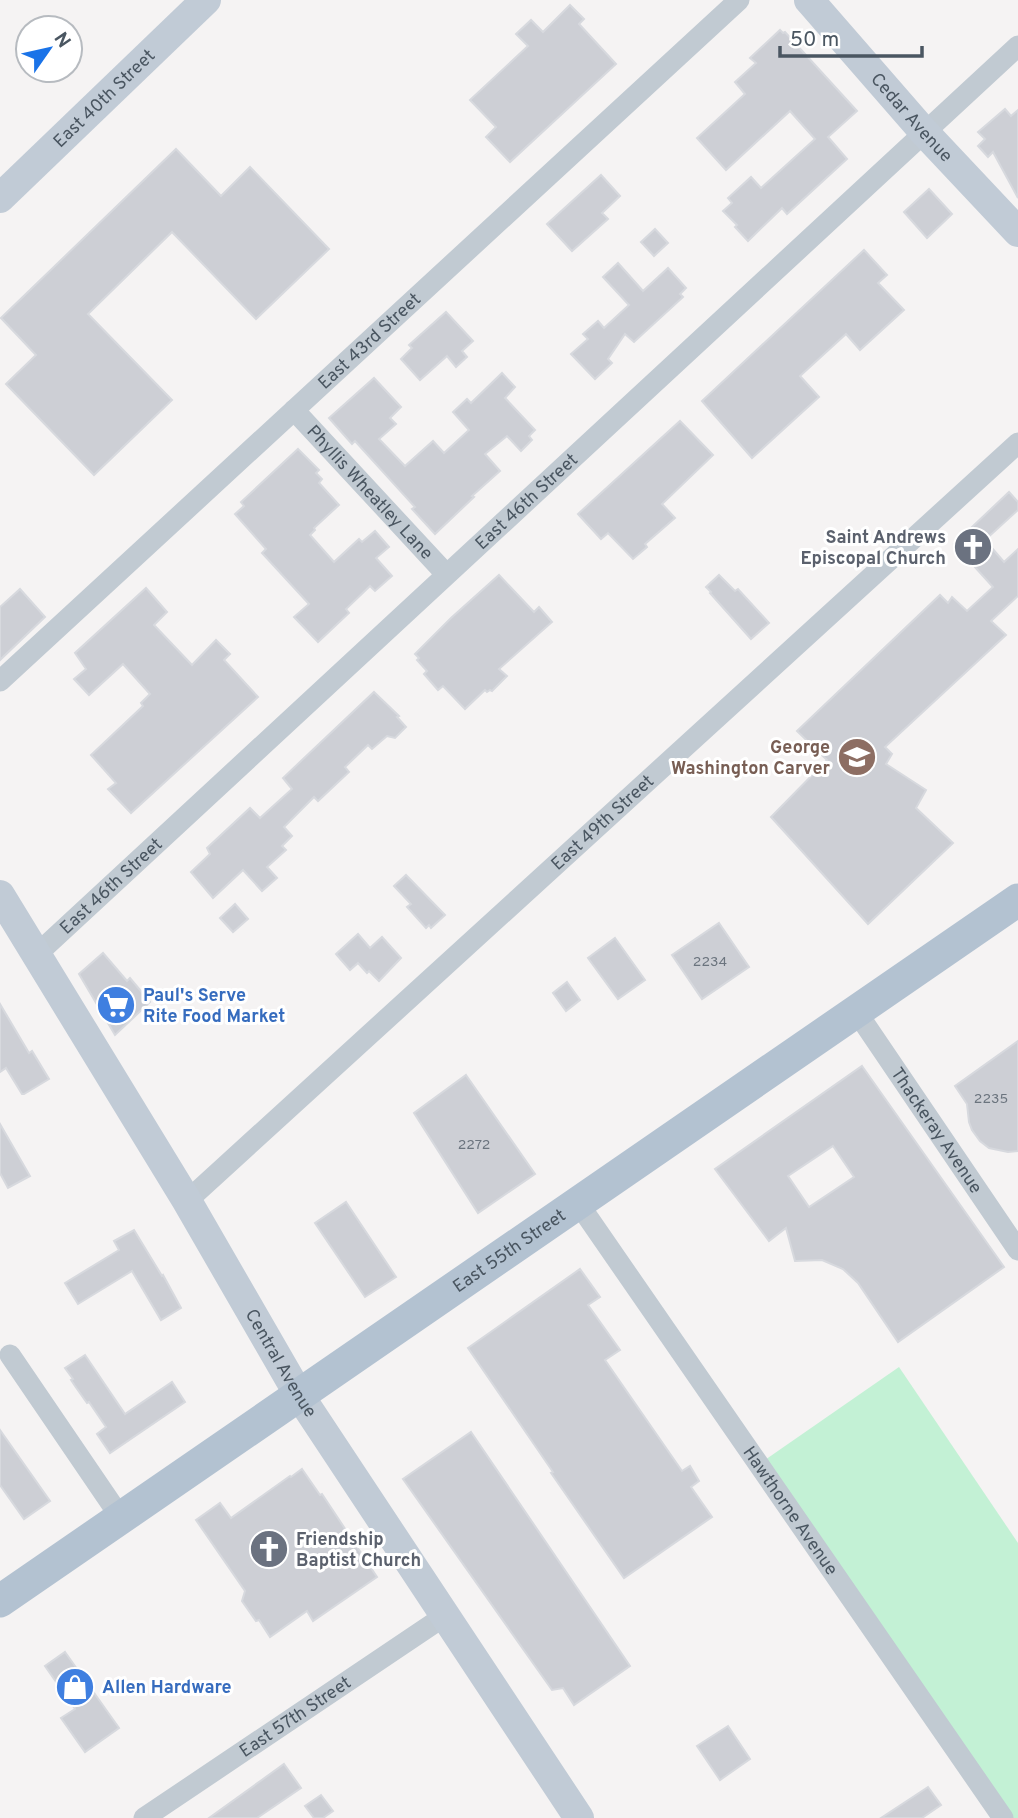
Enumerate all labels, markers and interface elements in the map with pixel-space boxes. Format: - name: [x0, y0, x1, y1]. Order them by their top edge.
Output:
- north arrow: [14, 14, 84, 84]
- scale bar: [780, 14, 922, 58]
- text: 50 m: [790, 27, 839, 54]
- text: N: [48, 28, 75, 53]
- street label: East 40th Street: [49, 45, 161, 154]
- street label: Cedar Avenue: [865, 69, 957, 168]
- street label: East 43rd Street: [314, 289, 427, 395]
- street label: Phyllis Wheatley Lane: [301, 421, 437, 565]
- street label: East 46th Street: [471, 449, 583, 556]
- church icon: Saint Andrews Episcopal Church: [952, 526, 994, 568]
- place label: Saint Andrews Episcopal Church: [800, 527, 946, 571]
- school or university icon: George Washington Carver: [836, 736, 878, 778]
- place label: George Washington Carver: [671, 737, 830, 781]
- street label: East 49th Street: [547, 771, 660, 876]
- street label: East 46th Street: [56, 834, 168, 940]
- house number: 2234: [693, 954, 727, 971]
- supermarket icon: Paul's Serve Rite Food Market: [95, 984, 137, 1026]
- place label: Paul's Serve Rite Food Market: [143, 985, 285, 1029]
- street label: Thackeray Avenue: [885, 1063, 987, 1199]
- house number: 2235: [974, 1091, 1008, 1108]
- house number: 2272: [458, 1137, 490, 1154]
- street label: East 55th Street: [449, 1205, 571, 1299]
- street label: Central Avenue: [239, 1305, 321, 1423]
- street label: Hawthorne Avenue: [737, 1442, 842, 1581]
- church icon: Friendship Baptist Church: [248, 1528, 290, 1570]
- place label: Friendship Baptist Church: [296, 1529, 421, 1573]
- shop icon: Allen Hardware: [54, 1666, 96, 1708]
- street label: East 57th Street: [236, 1672, 356, 1763]
- place label: Allen Hardware: [102, 1677, 232, 1700]

